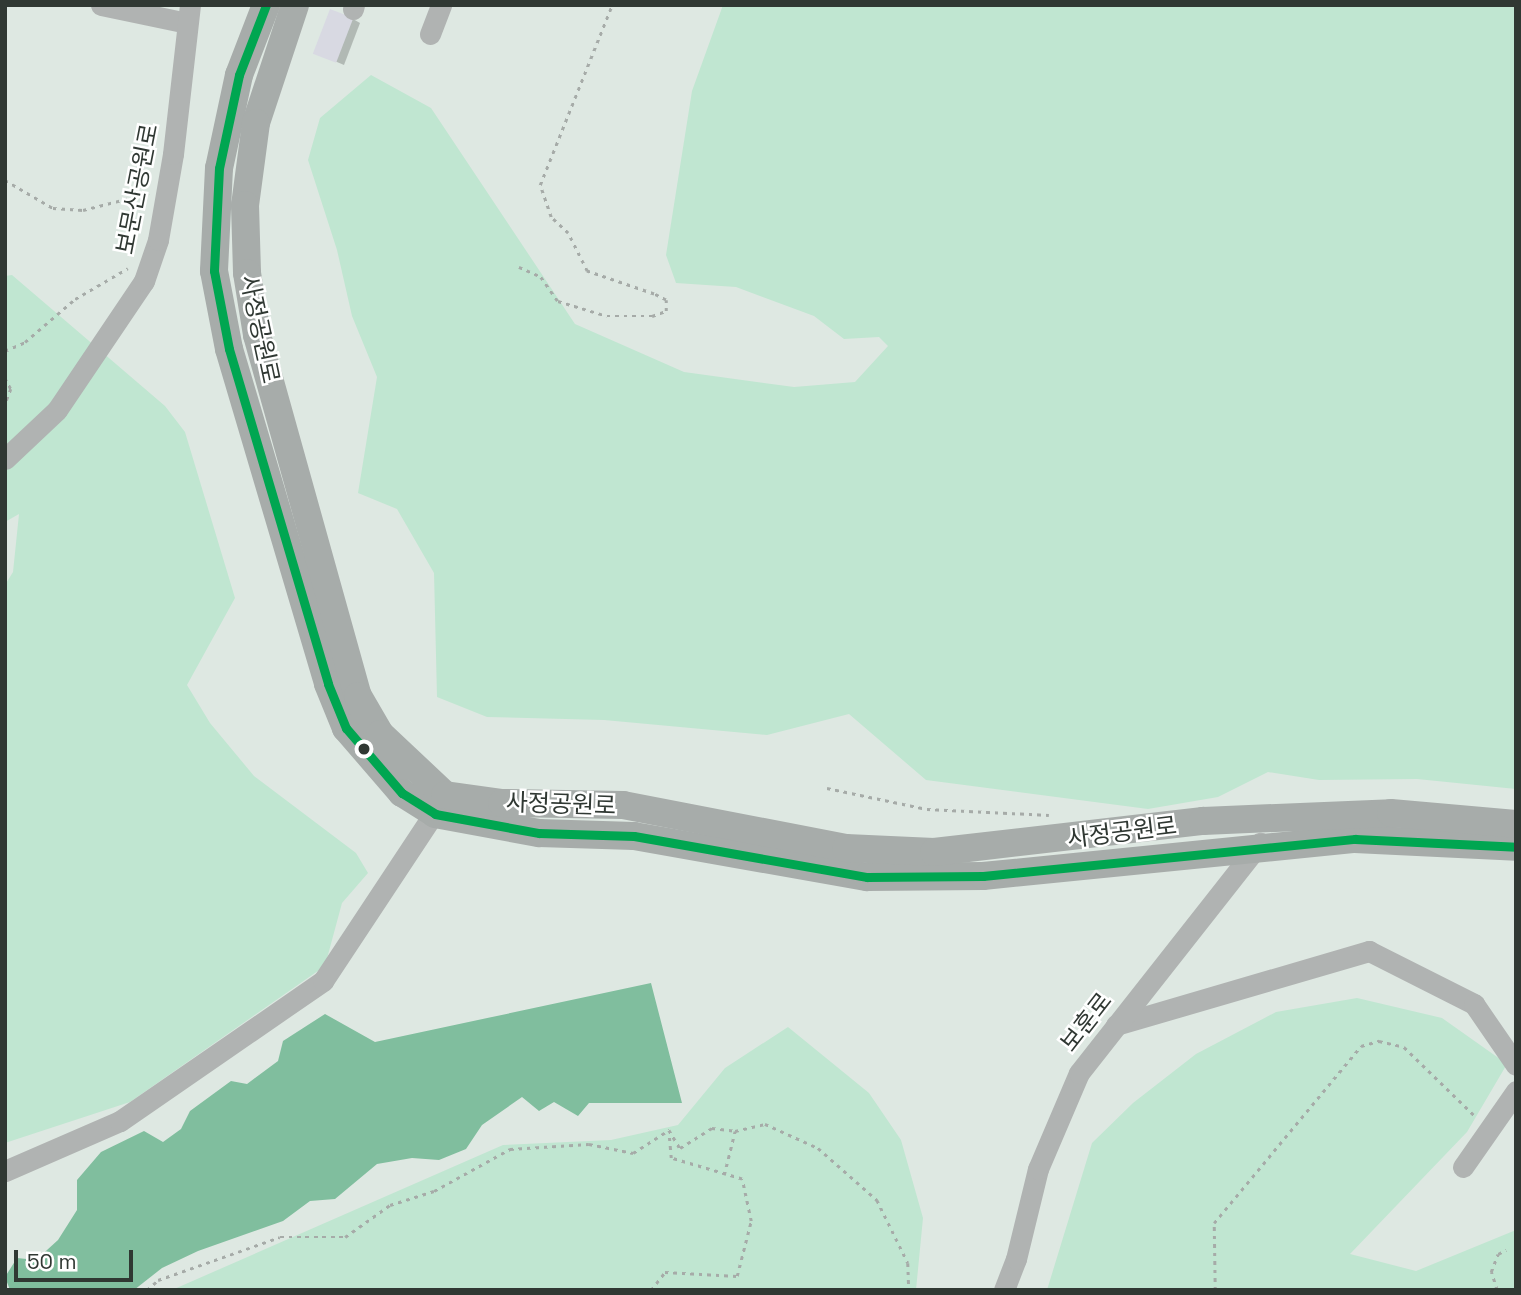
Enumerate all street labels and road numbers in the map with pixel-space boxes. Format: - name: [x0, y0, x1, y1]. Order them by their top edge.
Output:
- street label: 보문산공원로: [110, 121, 164, 257]
- street label: 사정공원로: [234, 272, 286, 386]
- street label: 사정공원로: [505, 788, 617, 820]
- street label: 사정공원로: [1065, 811, 1179, 853]
- street label: 보훈로: [1054, 987, 1118, 1057]

